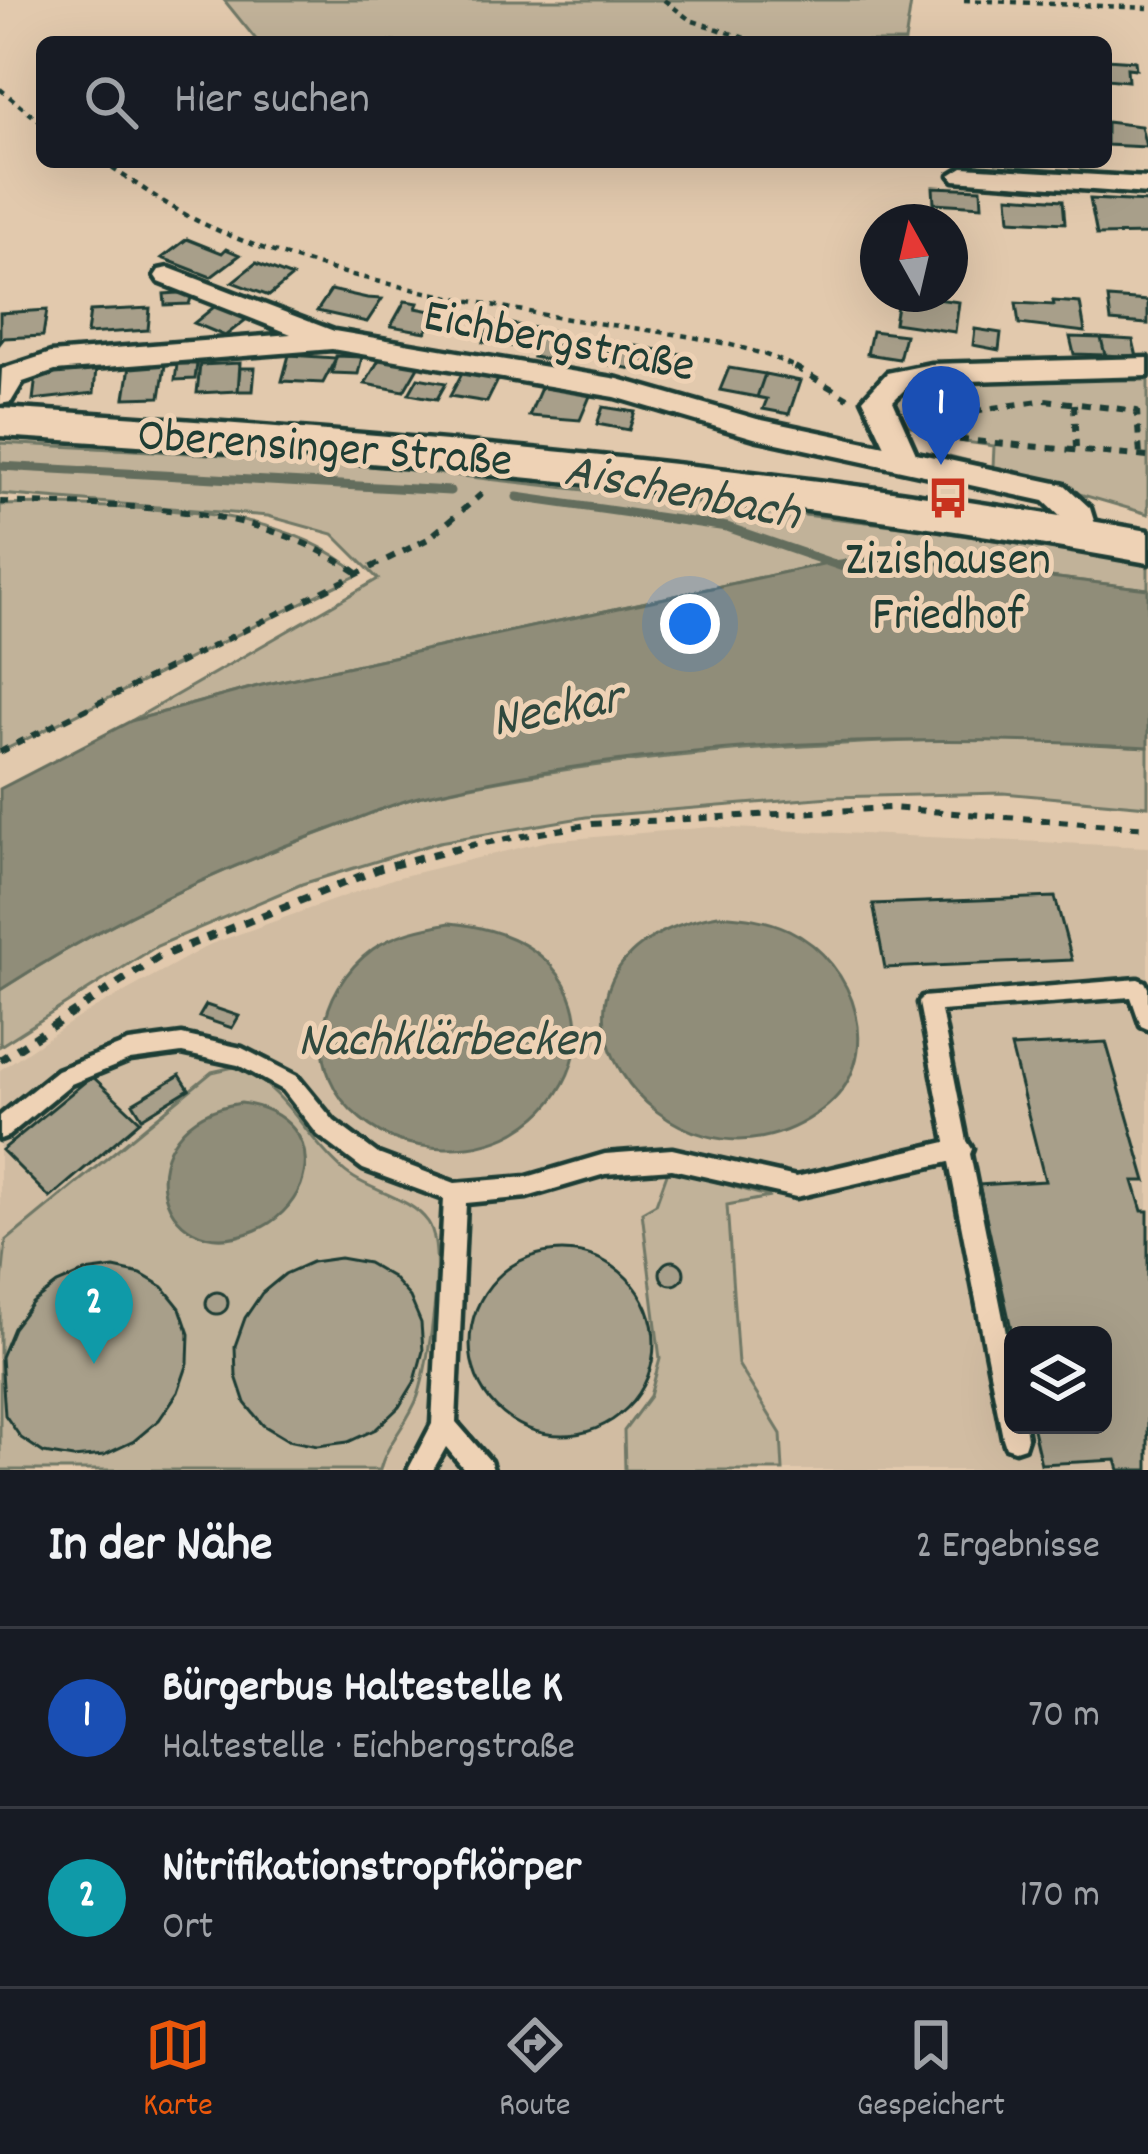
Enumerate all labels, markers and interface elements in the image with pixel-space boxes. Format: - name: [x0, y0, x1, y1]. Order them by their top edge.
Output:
- search box: [36, 36, 1112, 168]
- icon: search: [78, 69, 144, 135]
- text: Hier suchen: [174, 70, 370, 134]
- north arrow: [860, 204, 968, 312]
- street label: Eichbergstraße: [417, 284, 700, 404]
- pin: 1: [902, 366, 980, 465]
- street label: Oberensinger Straße: [135, 404, 514, 499]
- water label: Aischenbach: [558, 438, 807, 554]
- bus stop icon: Zizishausen Friedhof: [925, 475, 971, 521]
- place label: Zizishausen Friedhof: [845, 529, 1051, 653]
- your location: [660, 594, 720, 654]
- water label: Neckar: [486, 664, 634, 761]
- water label: Nachklärbecken: [298, 1008, 602, 1080]
- pin: 2: [55, 1265, 133, 1364]
- map controls: [1004, 1326, 1112, 1434]
- button: layers: [1004, 1326, 1112, 1434]
- text: In der Nähe: [48, 1512, 272, 1584]
- text: 2 Ergebnisse: [916, 1521, 1100, 1576]
- text: Bürgerbus Haltestelle K: [162, 1658, 563, 1722]
- text: 1: [83, 1690, 91, 1745]
- text: 70 m: [1028, 1690, 1100, 1745]
- text: Haltestelle · Eichbergstraße: [162, 1722, 575, 1777]
- text: Nitrifikationstropfkörper: [162, 1838, 581, 1902]
- text: 2: [78, 1870, 96, 1925]
- text: 170 m: [1020, 1870, 1100, 1925]
- text: Ort: [162, 1902, 213, 1957]
- tab: Karte: [143, 2012, 213, 2131]
- tab: Route: [499, 2012, 571, 2131]
- tab: Gespeichert: [857, 2012, 1005, 2131]

